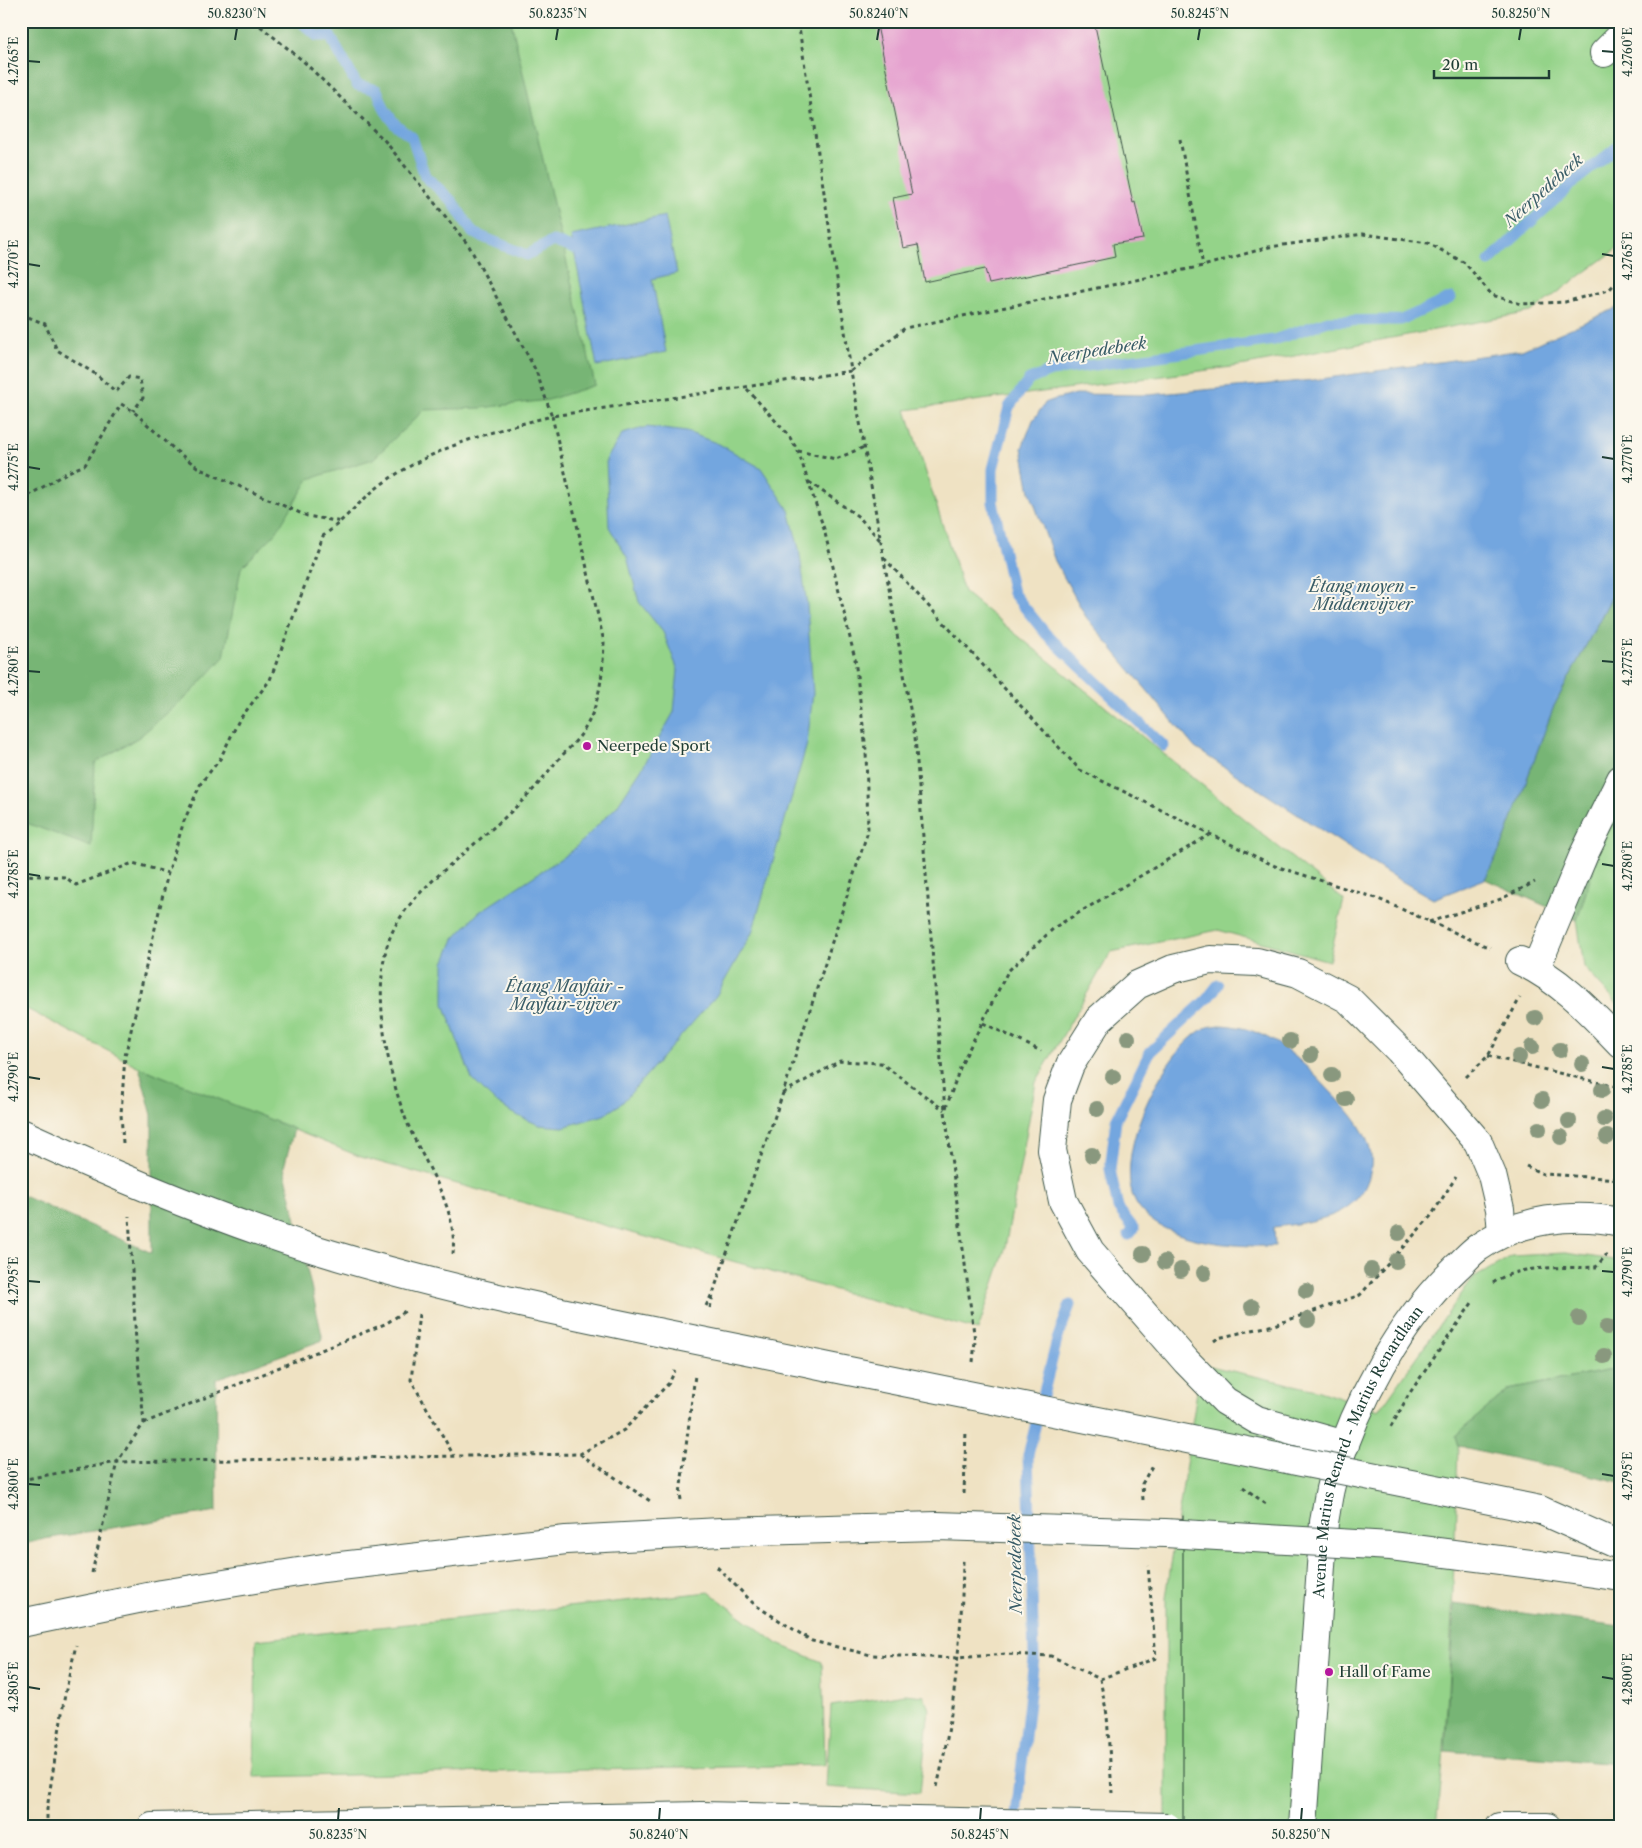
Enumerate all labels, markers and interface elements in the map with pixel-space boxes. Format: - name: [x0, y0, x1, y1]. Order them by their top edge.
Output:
- text: 50.8230°N: [207, 6, 267, 21]
- text: 50.8235°N: [529, 6, 587, 21]
- text: 50.8240°N: [849, 6, 909, 21]
- text: 50.8245°N: [1171, 6, 1229, 21]
- text: 50.8250°N: [1491, 6, 1551, 21]
- text: 4.2760°E: [1620, 27, 1635, 77]
- text: 4.2765°E: [6, 37, 21, 85]
- scale bar: [1434, 48, 1550, 80]
- text: 20 m: [1442, 55, 1478, 74]
- water label: Neerpedebeek: [1498, 149, 1587, 232]
- text: 4.2765°E: [1620, 232, 1635, 280]
- text: 4.2770°E: [6, 240, 21, 288]
- water label: Neerpedebeek: [1044, 332, 1148, 368]
- text: 4.2770°E: [1620, 435, 1635, 483]
- text: 4.2775°E: [6, 443, 21, 491]
- water label: Étang moyen - Middenvijver: [1307, 576, 1417, 614]
- text: 4.2775°E: [1620, 638, 1635, 686]
- text: 4.2780°E: [6, 646, 21, 696]
- place label: Neerpede Sport: [597, 736, 711, 755]
- marker: Neerpede Sport: [581, 740, 593, 752]
- text: 4.2780°E: [1620, 841, 1635, 891]
- text: 4.2785°E: [6, 850, 21, 898]
- water label: Étang Mayfair - Mayfair-vijver: [503, 976, 625, 1014]
- text: 4.2785°E: [1620, 1045, 1635, 1093]
- text: 4.2790°E: [6, 1052, 21, 1102]
- text: 4.2790°E: [1620, 1247, 1635, 1297]
- text: 4.2795°E: [6, 1257, 21, 1305]
- street label: Avenue Marius Renard - Marius Renardlaan: [1309, 1301, 1427, 1600]
- text: 4.2795°E: [1620, 1452, 1635, 1500]
- text: 4.2800°E: [6, 1458, 21, 1510]
- water label: Neerpedebeek: [1004, 1513, 1026, 1616]
- text: 4.2800°E: [1620, 1653, 1635, 1705]
- text: 4.2805°E: [6, 1662, 21, 1712]
- place label: Hall of Fame: [1339, 1662, 1431, 1681]
- marker: Hall of Fame: [1323, 1666, 1335, 1678]
- text: 50.8235°N: [309, 1827, 367, 1842]
- text: 50.8240°N: [629, 1827, 689, 1842]
- text: 50.8245°N: [951, 1827, 1009, 1842]
- text: 50.8250°N: [1271, 1827, 1331, 1842]

